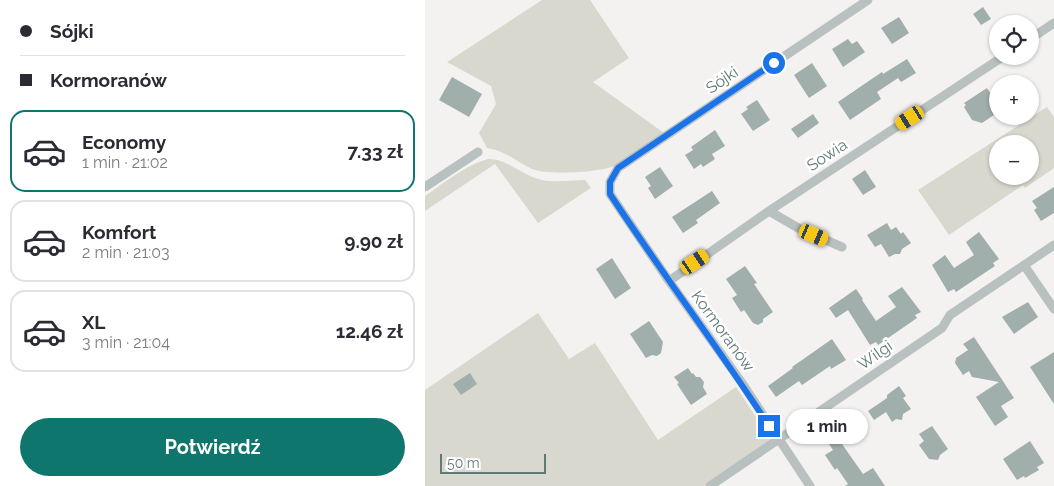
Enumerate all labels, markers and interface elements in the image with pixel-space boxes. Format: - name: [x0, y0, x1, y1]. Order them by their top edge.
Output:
- map controls: [989, 15, 1039, 185]
- button: locate: [989, 15, 1039, 65]
- text: Sójki: [50, 20, 94, 42]
- route start: [763, 52, 785, 74]
- street label: Sójki: [702, 62, 742, 98]
- text: Kormoranów: [50, 69, 167, 91]
- button: +: [989, 75, 1039, 125]
- car: [893, 104, 926, 132]
- icon: car: [22, 129, 67, 174]
- text: Economy: [82, 131, 166, 153]
- street label: Sowia: [803, 135, 851, 175]
- button: −: [989, 135, 1039, 185]
- text: 7.33 zł: [347, 140, 403, 162]
- text: 1 min · 21:02: [82, 153, 168, 172]
- icon: car: [22, 219, 67, 264]
- text: Komfort: [82, 221, 156, 243]
- car: [797, 222, 830, 248]
- text: 9.90 zł: [344, 230, 403, 252]
- text: 2 min · 21:03: [82, 243, 170, 262]
- car: [678, 247, 711, 277]
- street label: Kormoranów: [687, 287, 759, 375]
- icon: car: [22, 309, 67, 354]
- text: XL: [82, 311, 105, 333]
- text: 12.46 zł: [336, 320, 403, 342]
- text: 3 min · 21:04: [82, 333, 170, 352]
- street label: Wilgi: [854, 336, 896, 374]
- callout: 1 min: [787, 408, 869, 444]
- route end: [758, 415, 780, 437]
- text: 1 min: [807, 417, 847, 436]
- button: Potwierdź: [20, 418, 405, 476]
- scale bar: [440, 451, 546, 474]
- text: 50 m: [447, 455, 480, 471]

